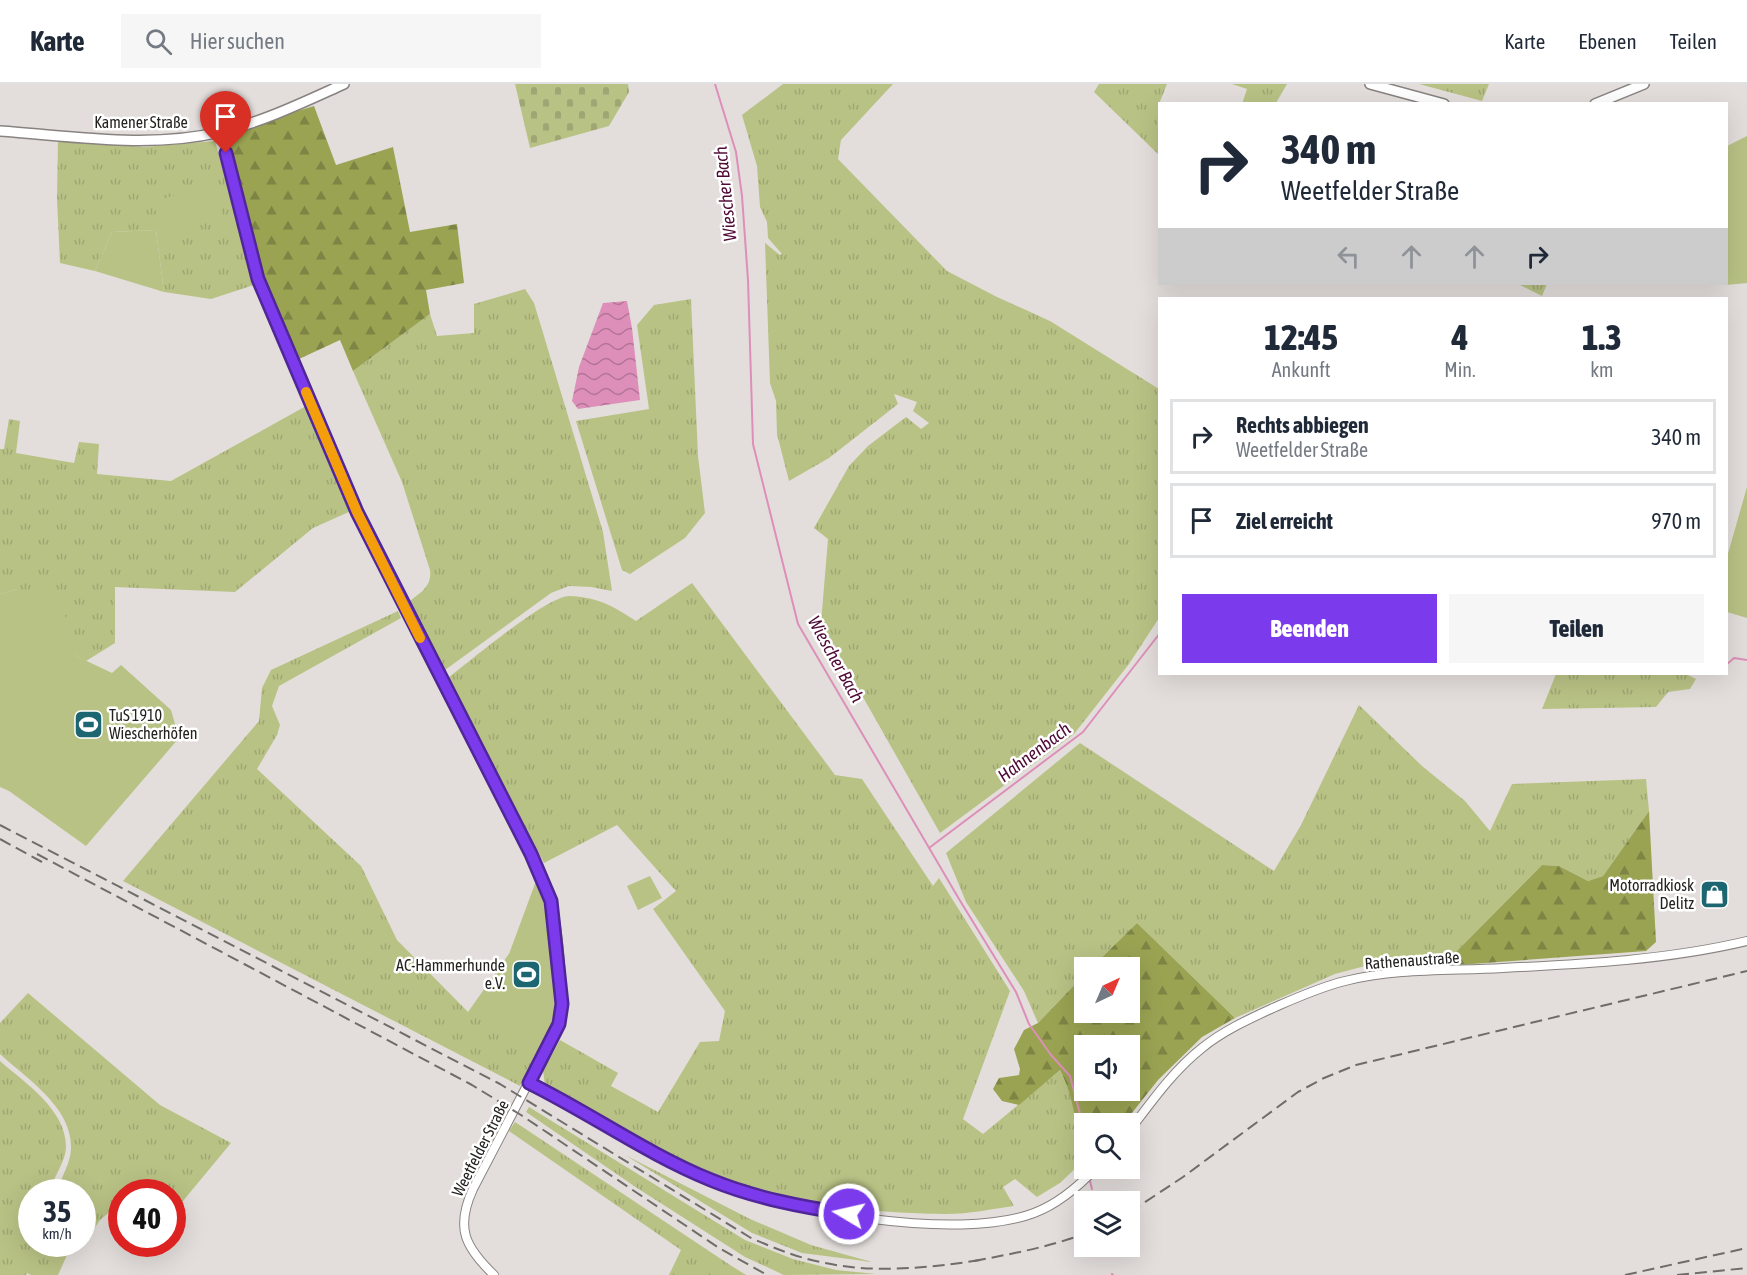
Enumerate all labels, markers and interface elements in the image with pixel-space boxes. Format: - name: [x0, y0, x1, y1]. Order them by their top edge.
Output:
- search box: [121, 14, 541, 68]
- text: Karte: [30, 25, 85, 57]
- icon: search: [142, 25, 175, 58]
- text: Hier suchen: [190, 28, 285, 54]
- text: Karte: [1504, 29, 1545, 53]
- text: Ebenen: [1578, 29, 1637, 53]
- text: Teilen: [1670, 29, 1717, 53]
- pin: [200, 91, 251, 153]
- icon: arrive: [209, 100, 242, 133]
- street label: Kamener Straße: [94, 113, 188, 131]
- text: 340 m: [1281, 125, 1376, 173]
- icon: right: [1182, 126, 1260, 204]
- water label: Wiescher Bach: [710, 145, 740, 243]
- text: Weetfelder Straße: [1281, 175, 1459, 206]
- icon: left: [1332, 240, 1365, 273]
- icon: ahead: [1395, 240, 1428, 273]
- icon: ahead: [1458, 240, 1491, 273]
- icon: right: [1521, 240, 1554, 273]
- text: 12:45: [1264, 316, 1338, 358]
- text: 4: [1451, 316, 1468, 358]
- text: 1.3: [1582, 316, 1622, 358]
- text: Ankunft: [1272, 358, 1331, 381]
- text: Min.: [1444, 358, 1476, 381]
- text: km: [1590, 358, 1613, 381]
- text: Rechts abbiegen: [1236, 412, 1369, 438]
- icon: right: [1185, 420, 1218, 453]
- text: 340 m: [1651, 424, 1701, 450]
- text: Weetfelder Straße: [1236, 438, 1368, 461]
- icon: arrive: [1185, 504, 1218, 537]
- text: Ziel erreicht: [1236, 508, 1333, 534]
- text: 970 m: [1651, 508, 1701, 534]
- button: Beenden: [1182, 594, 1437, 663]
- button: Teilen: [1449, 594, 1704, 663]
- water label: Wiescher Bach: [804, 612, 868, 706]
- place label: TuS 1910 Wiescherhöfen: [109, 706, 198, 742]
- sports icon: TuS 1910 Wiescherhöfen: [72, 708, 104, 740]
- water label: Hahnenbach: [994, 718, 1075, 786]
- place label: Motorradkiosk Delitz: [1609, 876, 1694, 912]
- shop icon: Motorradkiosk Delitz: [1699, 878, 1731, 910]
- street label: Rathenaustraße: [1364, 948, 1460, 972]
- place label: AC-Hammerhunde e.V.: [396, 956, 505, 992]
- north arrow: [1074, 957, 1140, 1023]
- map controls: [1074, 957, 1140, 1257]
- sports icon: AC-Hammerhunde e.V.: [510, 958, 542, 990]
- button: sound: [1074, 1035, 1140, 1101]
- street label: Weetfelder Straße: [448, 1097, 512, 1199]
- button: search: [1074, 1113, 1140, 1179]
- speed limit sign: 40: [108, 1179, 186, 1257]
- position arrow: [817, 1182, 881, 1246]
- button: layers: [1074, 1191, 1140, 1257]
- text: 35: [43, 1194, 71, 1228]
- text: km/h: [42, 1225, 72, 1242]

